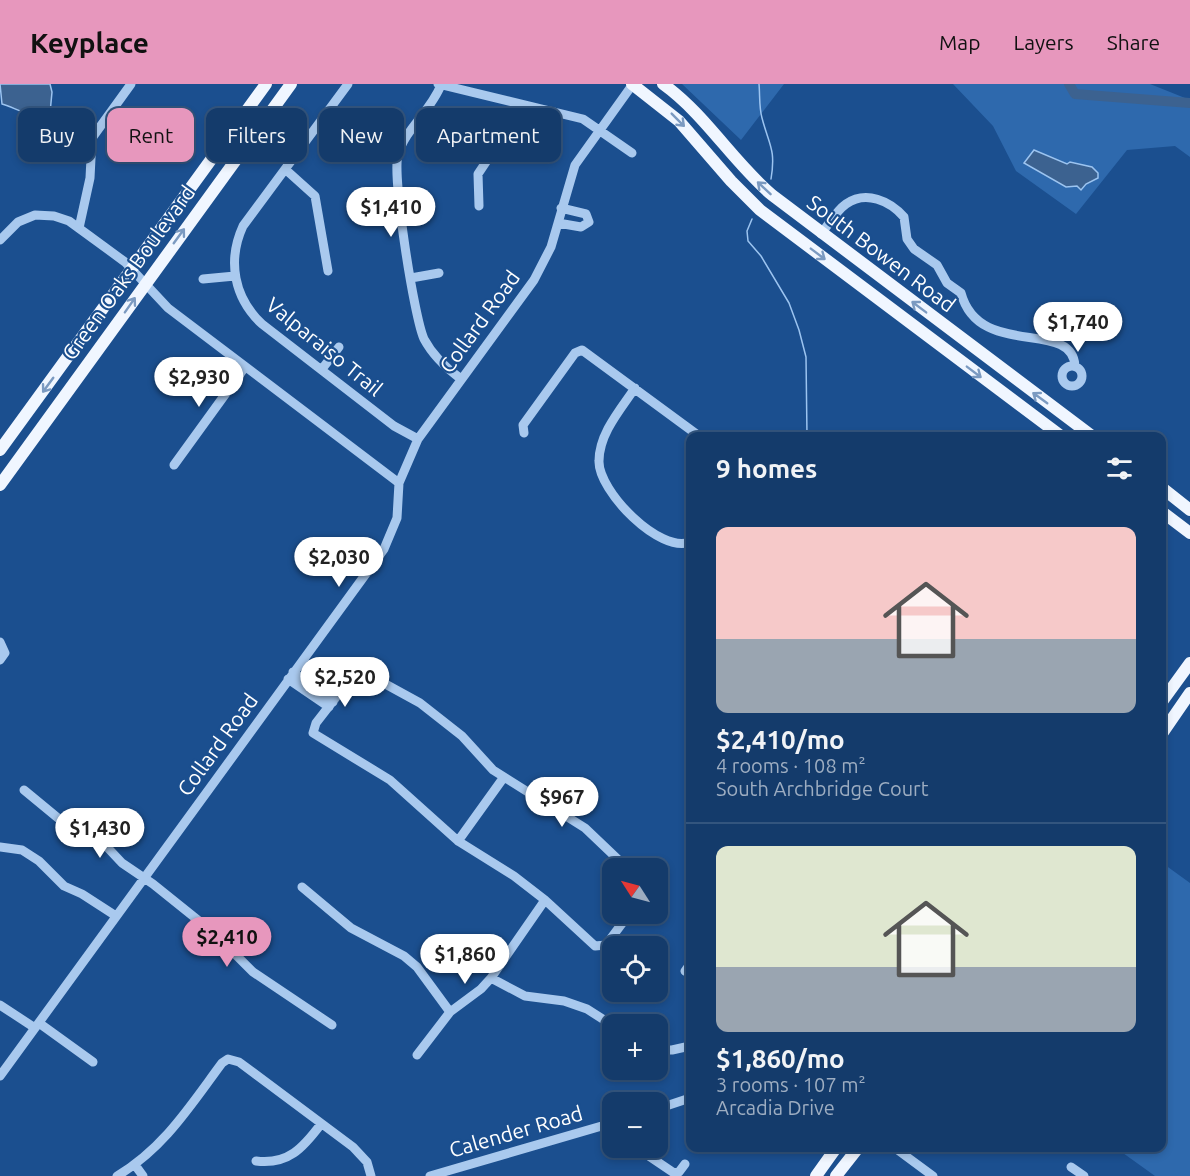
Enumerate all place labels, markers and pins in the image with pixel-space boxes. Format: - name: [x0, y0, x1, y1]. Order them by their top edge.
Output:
- pin: $1,410: [342, 187, 440, 238]
- pin: $1,740: [1029, 302, 1127, 353]
- pin: $2,930: [150, 357, 248, 408]
- pin: $2,030: [290, 537, 388, 588]
- pin: $2,520: [296, 657, 394, 708]
- pin: $967: [526, 777, 598, 828]
- pin: $1,430: [51, 808, 149, 859]
- pin: $2,410: [178, 917, 276, 968]
- pin: $1,860: [416, 934, 514, 985]

